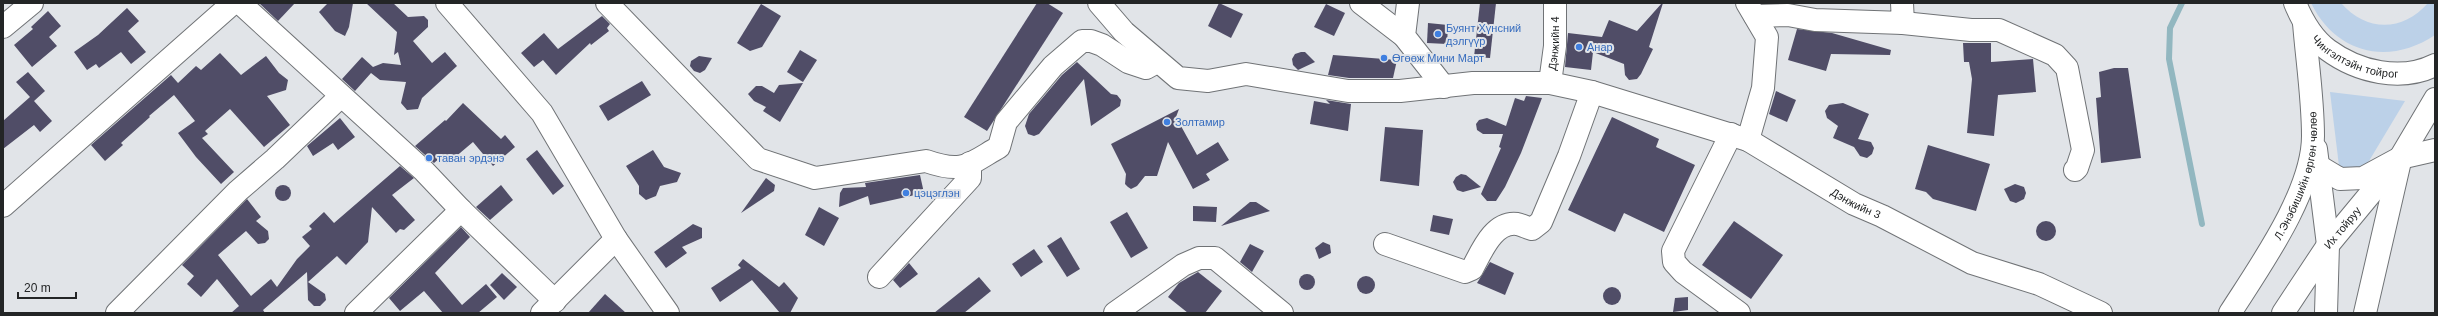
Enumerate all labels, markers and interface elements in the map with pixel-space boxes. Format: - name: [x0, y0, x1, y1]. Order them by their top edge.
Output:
- street label: Дэнжийн 4: [1546, 16, 1561, 71]
- place label: Буянт Хүнсний дэлгүүр: [1446, 22, 1521, 47]
- marker: Буянт Хүнсний дэлгүүр: [1433, 29, 1443, 39]
- street label: Чингэлтэйн тойрог: [2310, 33, 2398, 80]
- place label: Анар: [1587, 41, 1613, 53]
- marker: Анар: [1574, 42, 1584, 52]
- place label: Өгөөж Мини Март: [1392, 52, 1484, 64]
- marker: Өгөөж Мини Март: [1379, 53, 1389, 63]
- street label: Л.Энэбишийн өргөн чөлөө: [2271, 111, 2319, 242]
- place label: Золтамир: [1175, 116, 1225, 128]
- marker: Золтамир: [1162, 117, 1172, 127]
- place label: таван эрдэнэ: [437, 152, 505, 164]
- marker: таван эрдэнэ: [424, 153, 434, 163]
- street label: Дэнжийн 3: [1829, 186, 1883, 221]
- place label: цэцэглэн: [914, 187, 960, 199]
- marker: цэцэглэн: [901, 188, 911, 198]
- street label: Их тойруу: [2322, 204, 2363, 251]
- scale bar: [18, 274, 76, 300]
- text: 20 m: [24, 281, 51, 295]

